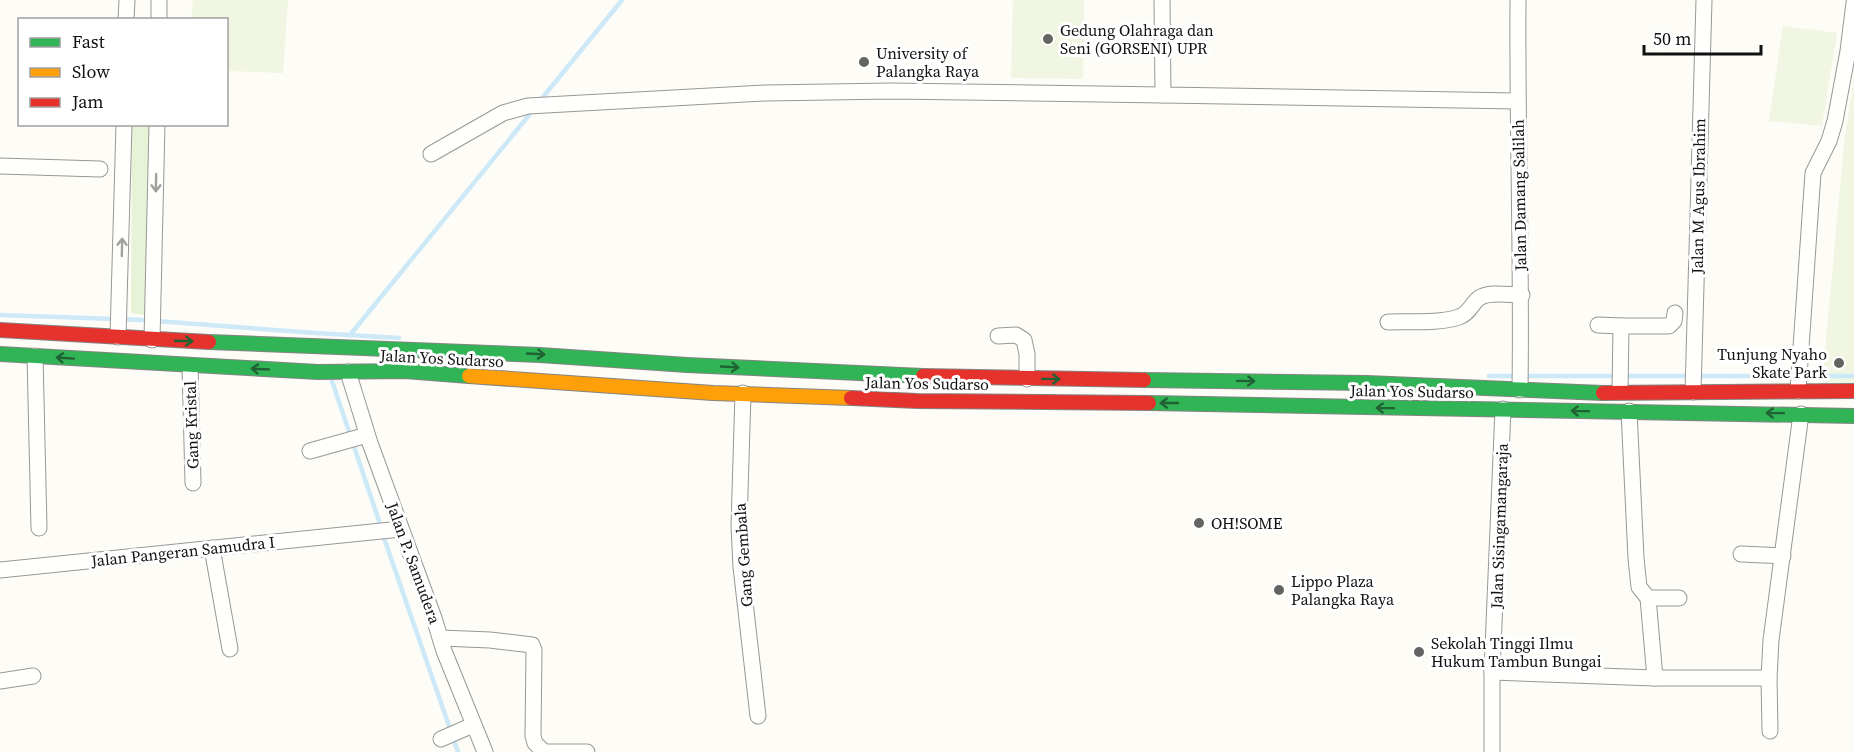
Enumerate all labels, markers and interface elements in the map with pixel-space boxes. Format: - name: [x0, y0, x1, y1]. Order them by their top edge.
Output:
- legend: [18, 18, 228, 126]
- scale bar: [1644, 18, 1761, 56]
- place label: Gedung Olahraga dan Seni (GORSENI) UPR: [1060, 19, 1214, 59]
- text: 50 m: [1653, 26, 1691, 51]
- text: Fast: [72, 29, 105, 54]
- marker: Gedung Olahraga dan Seni (GORSENI) UPR: [1041, 32, 1055, 46]
- place label: University of Palangka Raya: [876, 42, 980, 82]
- marker: University of Palangka Raya: [857, 55, 871, 69]
- text: Slow: [72, 59, 110, 84]
- text: Jam: [71, 89, 104, 114]
- street label: Jalan M Agus Ibrahim: [1686, 118, 1710, 275]
- street label: Jalan Damang Salilah: [1507, 119, 1531, 272]
- one-way arrow: [150, 172, 162, 192]
- one-way arrow: [116, 237, 128, 257]
- one-way arrow: [174, 336, 194, 347]
- place label: Tunjung Nyaho Skate Park: [1717, 343, 1827, 383]
- street label: Jalan Yos Sudarso: [379, 344, 505, 372]
- one-way arrow: [525, 349, 545, 360]
- one-way arrow: [55, 352, 75, 363]
- marker: Tunjung Nyaho Skate Park: [1832, 356, 1846, 370]
- one-way arrow: [720, 362, 740, 373]
- one-way arrow: [250, 363, 270, 375]
- street label: Jalan Yos Sudarso: [864, 371, 989, 395]
- one-way arrow: [1040, 374, 1060, 385]
- one-way arrow: [1235, 375, 1255, 387]
- street label: Jalan Yos Sudarso: [1349, 379, 1474, 403]
- street label: Gang Kristal: [178, 380, 204, 469]
- one-way arrow: [1159, 397, 1179, 409]
- one-way arrow: [1375, 402, 1395, 413]
- one-way arrow: [1570, 405, 1590, 417]
- one-way arrow: [1765, 408, 1785, 419]
- street label: Jalan Sisingamangaraja: [1485, 442, 1513, 610]
- street label: Jalan P. Samudera: [381, 498, 446, 628]
- street label: Gang Gembala: [728, 501, 758, 608]
- place label: OH!SOME: [1211, 512, 1283, 534]
- marker: OH!SOME: [1192, 516, 1206, 530]
- street label: Jalan Pangeran Samudra I: [89, 530, 276, 572]
- place label: Lippo Plaza Palangka Raya: [1291, 570, 1395, 610]
- marker: Lippo Plaza Palangka Raya: [1272, 583, 1286, 597]
- place label: Sekolah Tinggi Ilmu Hukum Tambun Bungai: [1431, 632, 1602, 672]
- marker: Sekolah Tinggi Ilmu Hukum Tambun Bungai: [1412, 645, 1426, 659]

